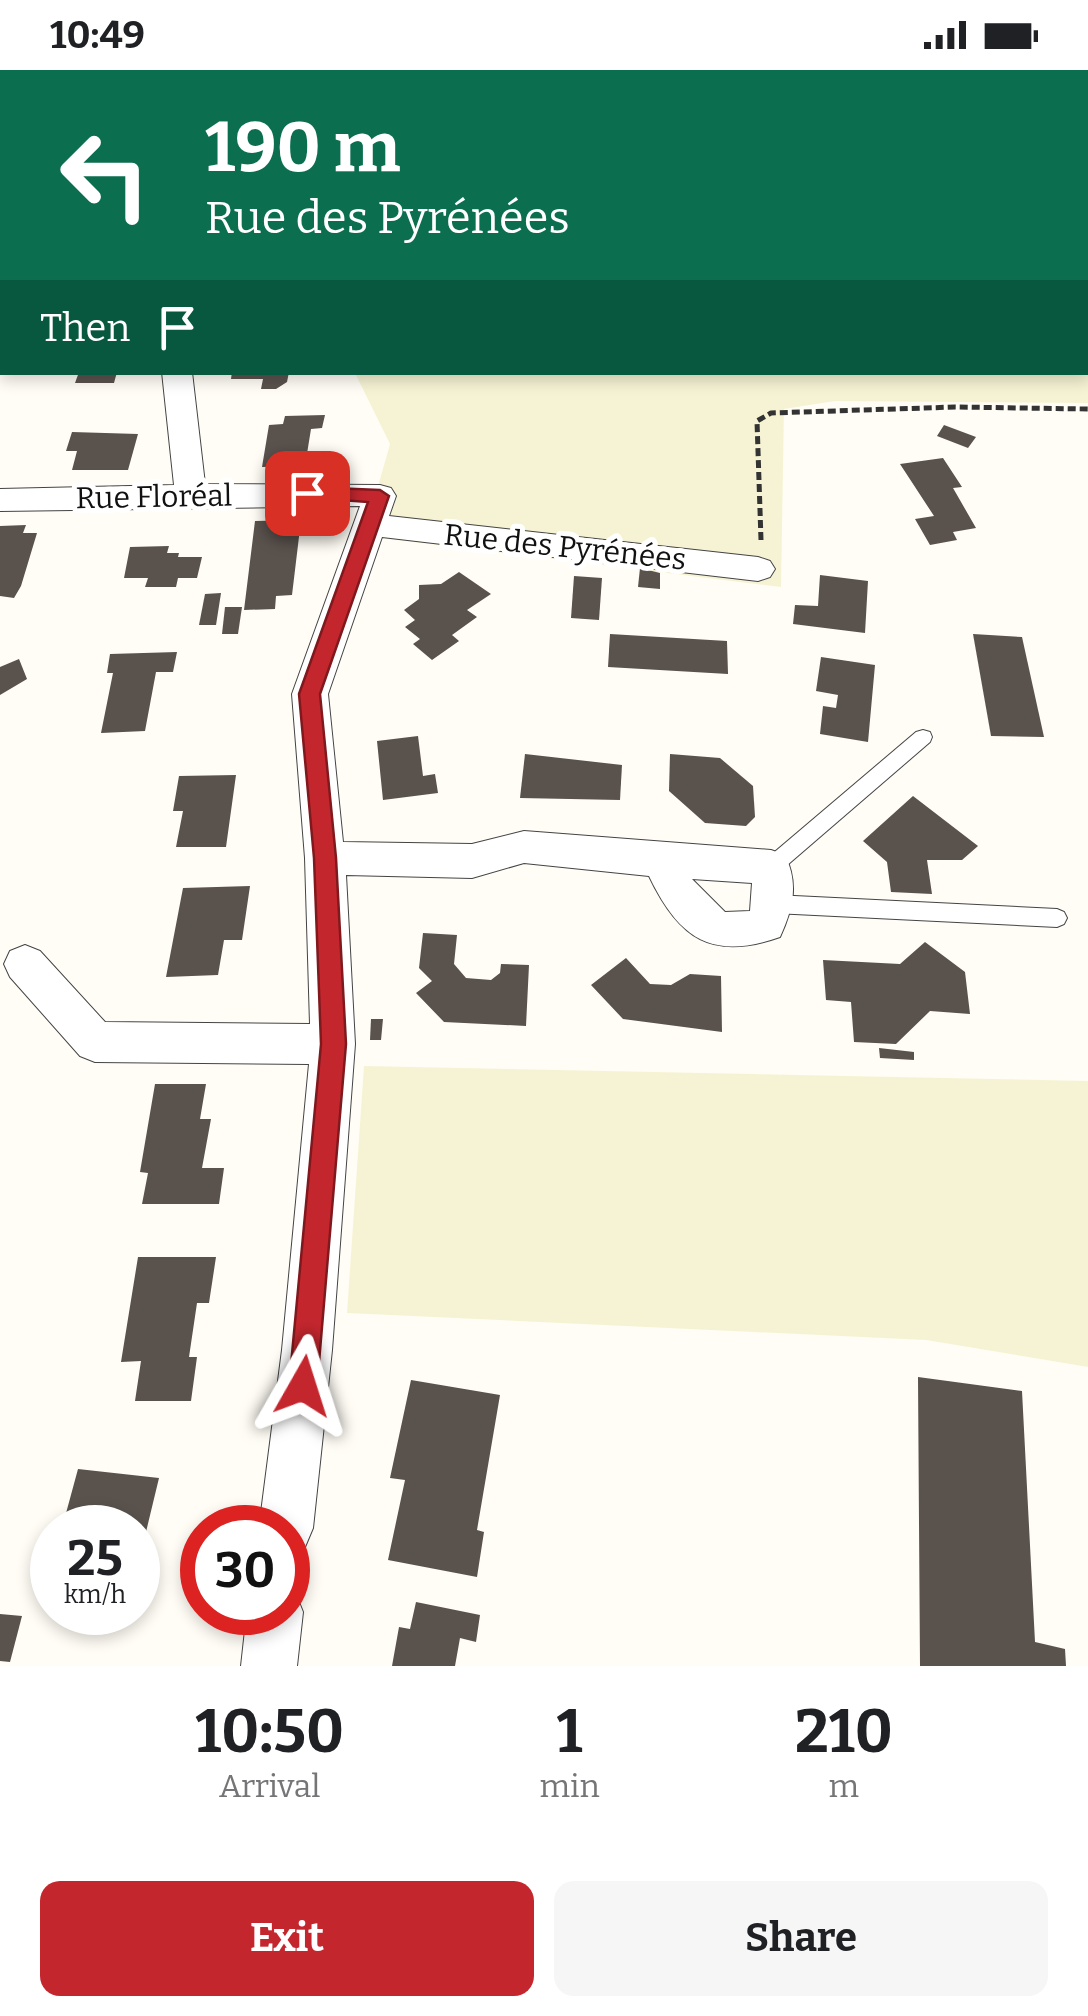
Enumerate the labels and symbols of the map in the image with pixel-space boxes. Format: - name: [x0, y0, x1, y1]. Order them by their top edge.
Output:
- pin: [265, 451, 350, 536]
- street label: Rue Floréal: [75, 478, 233, 516]
- street label: Rue des Pyrénées: [442, 516, 688, 578]
- position arrow: [251, 1334, 355, 1438]
- speed limit sign: 30: [180, 1505, 310, 1635]

